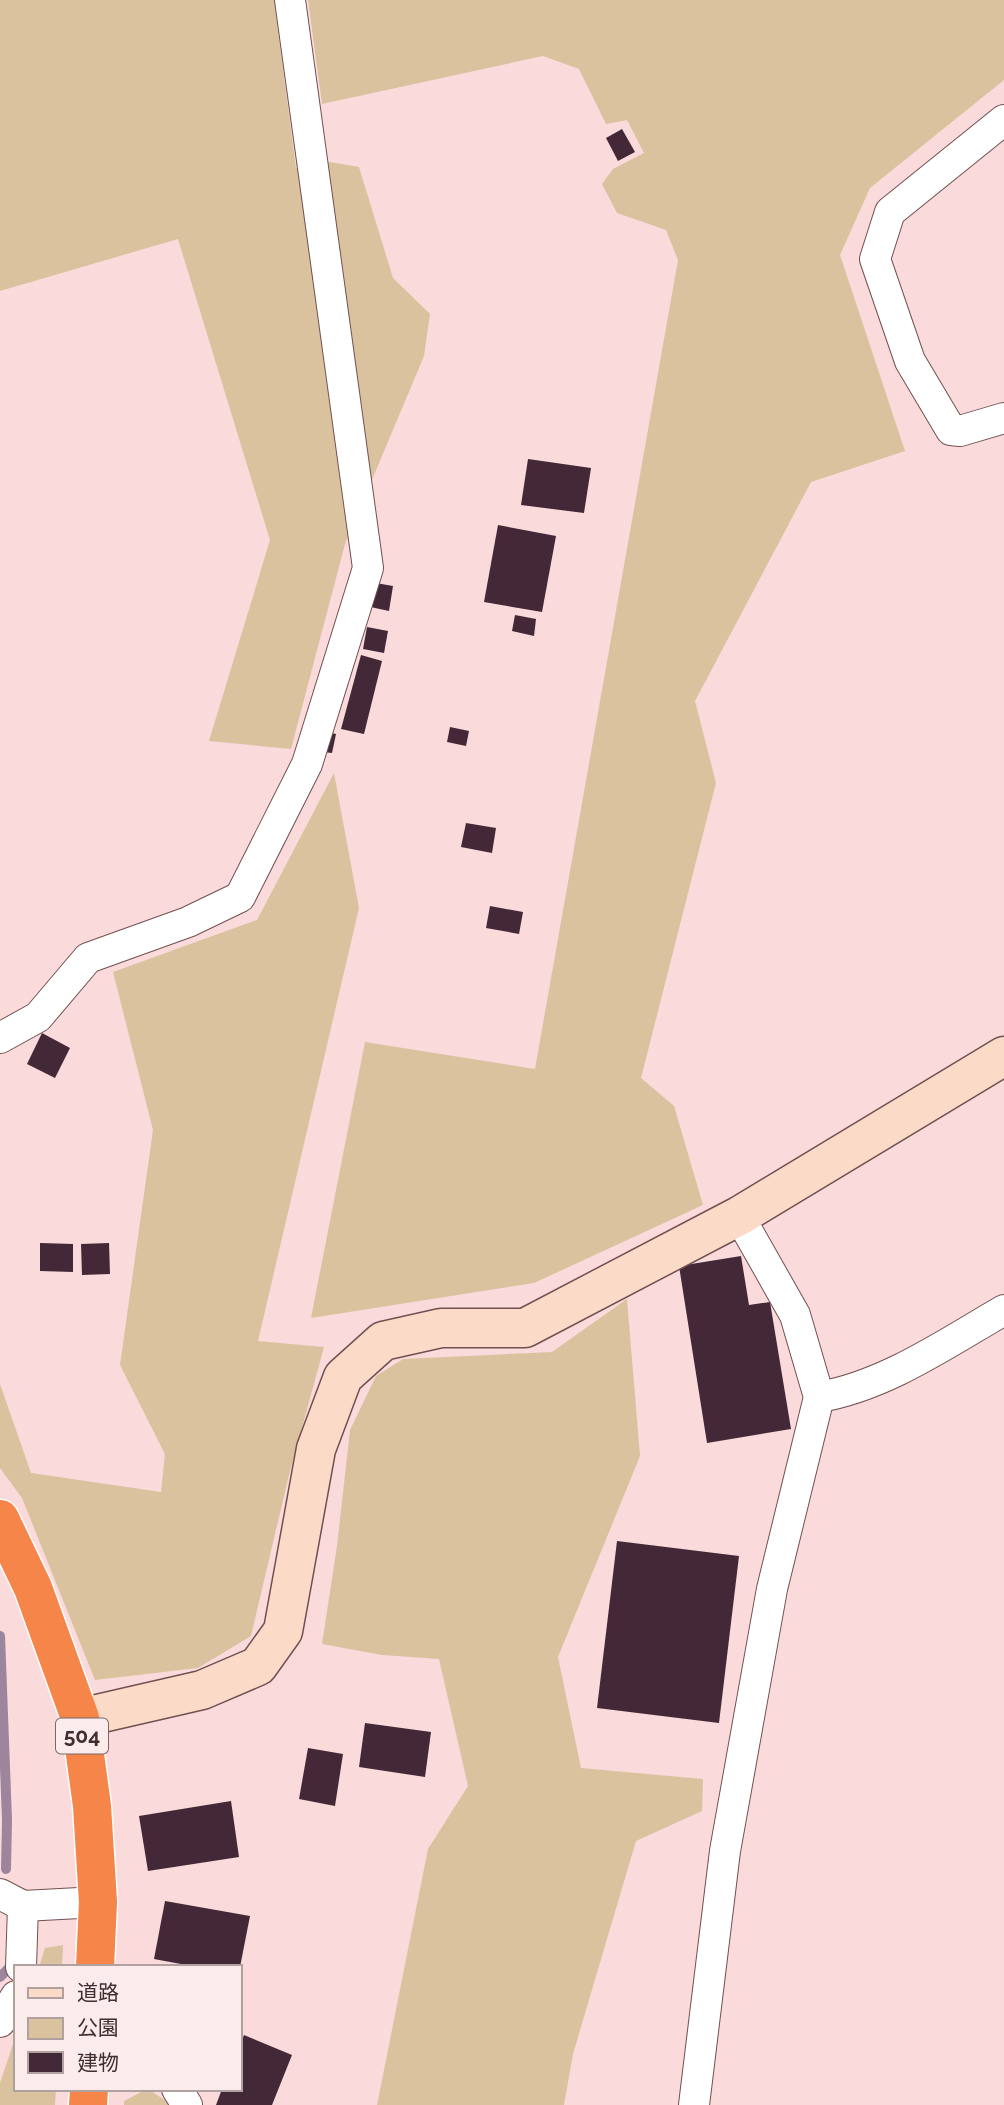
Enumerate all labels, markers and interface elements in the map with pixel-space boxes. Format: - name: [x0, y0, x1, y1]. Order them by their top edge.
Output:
- road number: 504: [56, 1718, 108, 1754]
- legend: [14, 1965, 242, 2091]
- text: 道路: [77, 1980, 119, 2005]
- text: 公園: [77, 2015, 119, 2040]
- text: 建物: [77, 2050, 119, 2075]

